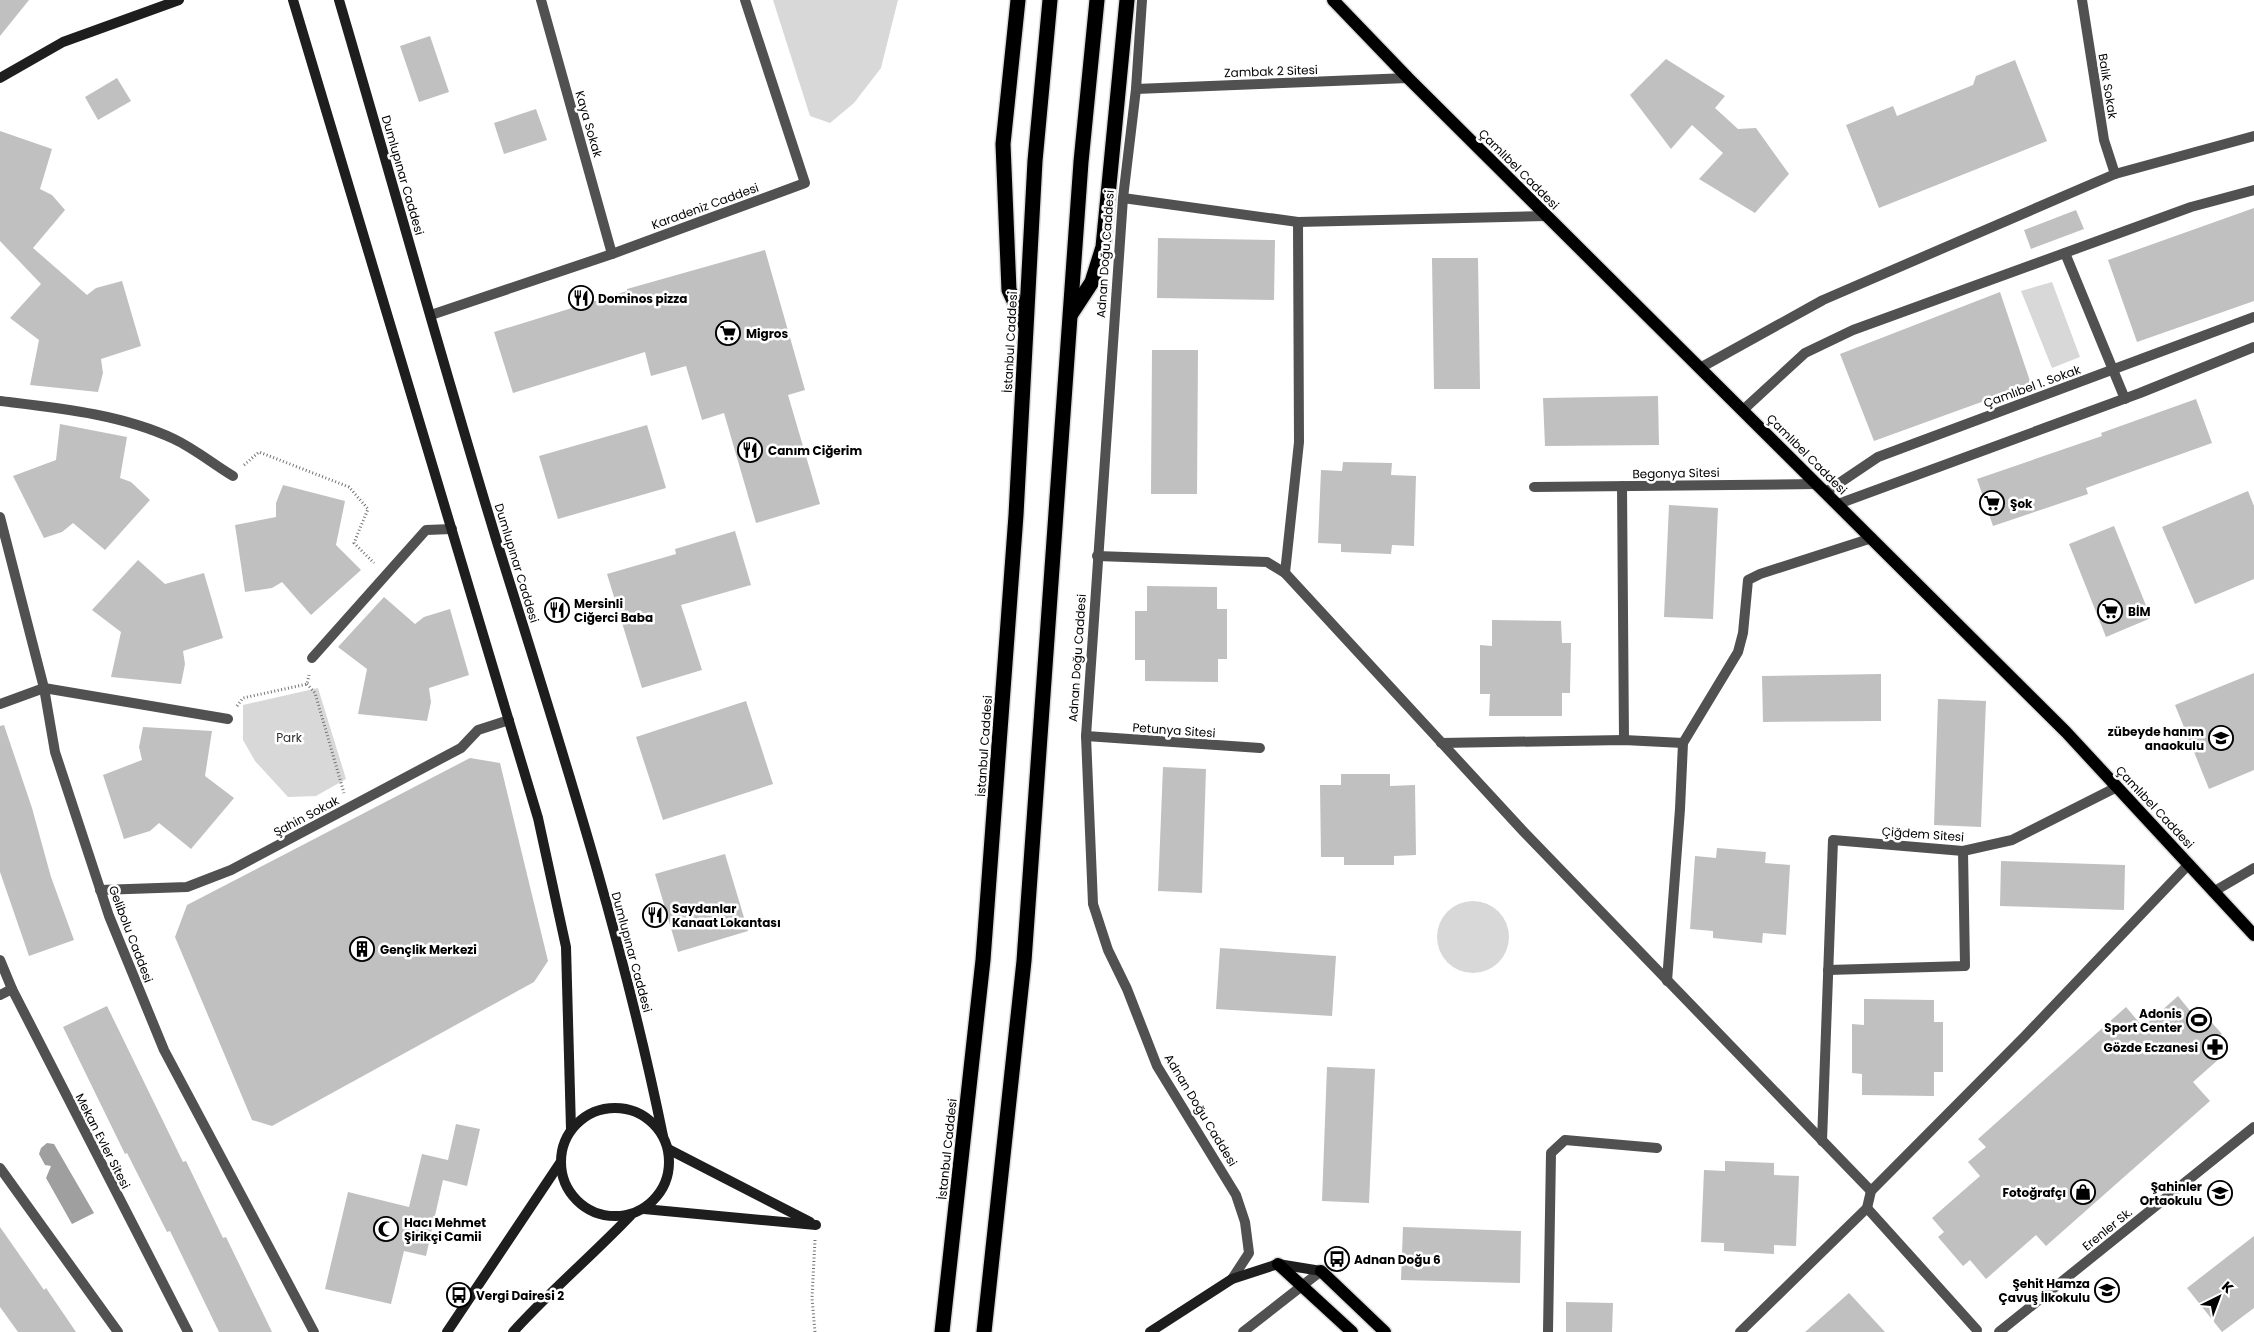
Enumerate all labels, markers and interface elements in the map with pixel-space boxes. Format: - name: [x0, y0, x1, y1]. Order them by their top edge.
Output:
- street label: Balık Sokak: [2094, 52, 2122, 121]
- street label: Zambak 2 Sitesi: [1224, 61, 1318, 81]
- street label: Kaya Sokak: [571, 89, 607, 160]
- street label: Dumlupınar Caddesi: [378, 113, 428, 237]
- street label: Çamlıbel Caddesi: [1475, 125, 1563, 213]
- street label: Karadeniz Caddesi: [649, 179, 761, 233]
- street label: Adnan Doğu Caddesi: [1092, 189, 1118, 319]
- restaurant icon: Dominos pizza: [568, 285, 594, 311]
- place label: Dominos pizza: [598, 290, 687, 307]
- street label: İstanbul Caddesi: [999, 291, 1021, 393]
- supermarket icon: Migros: [715, 320, 741, 346]
- place label: Migros: [746, 325, 788, 342]
- street label: Çamlıbel 1. Sokak: [1981, 360, 2084, 411]
- street label: Çamlıbel Caddesi: [1763, 410, 1851, 498]
- restaurant icon: Canım Ciğerim: [737, 437, 763, 463]
- place label: Canım Ciğerim: [768, 442, 862, 459]
- street label: Begonya Sitesi: [1632, 464, 1720, 482]
- supermarket icon: Şok: [1979, 490, 2005, 516]
- place label: Şok: [2010, 495, 2033, 512]
- street label: Dumlupınar Caddesi: [491, 501, 543, 625]
- street label: Adnan Doğu Caddesi: [1064, 593, 1090, 723]
- place label: Mersinli Ciğerci Baba: [574, 595, 653, 626]
- restaurant icon: Mersinli Ciğerci Baba: [544, 597, 570, 623]
- supermarket icon: BİM: [2097, 598, 2123, 624]
- place label: BİM: [2128, 603, 2150, 620]
- street label: İstanbul Caddesi: [972, 695, 996, 797]
- street label: Petunya Sitesi: [1132, 719, 1216, 741]
- place label: zübeyde hanım anaokulu: [2108, 723, 2204, 754]
- school or university icon: zübeyde hanım anaokulu: [2208, 725, 2234, 751]
- park label: Park: [276, 729, 303, 746]
- street label: Çamlıbel Caddesi: [2112, 762, 2198, 852]
- street label: Şahin Sokak: [270, 791, 342, 840]
- street label: Çiğdem Sitesi: [1881, 823, 1965, 845]
- street label: Gelibolu Caddesi: [105, 883, 157, 985]
- street label: Dumlupınar Caddesi: [608, 890, 656, 1014]
- place label: Saydanlar Kanaat Lokantası: [672, 900, 781, 931]
- restaurant icon: Saydanlar Kanaat Lokantası: [642, 902, 668, 928]
- building icon: Gençlik Merkezi: [349, 936, 375, 962]
- place label: Gençlik Merkezi: [380, 941, 477, 958]
- place label: Adonis Sport Center: [2104, 1005, 2182, 1036]
- sports icon: Adonis Sport Center: [2186, 1007, 2212, 1033]
- pharmacy icon: Gözde Eczanesi: [2202, 1034, 2228, 1060]
- place label: Gözde Eczanesi: [2104, 1039, 2198, 1056]
- street label: Adnan Doğu Caddesi: [1161, 1051, 1241, 1169]
- street label: Mekan Evler Sitesi: [72, 1090, 134, 1192]
- street label: İstanbul Caddesi: [933, 1098, 961, 1200]
- place label: Şahinler Ortaokulu: [2140, 1178, 2202, 1209]
- shop icon: Fotoğrafçı: [2070, 1179, 2096, 1205]
- school or university icon: Şahinler Ortaokulu: [2207, 1180, 2233, 1206]
- place label: Fotoğrafçı: [2002, 1184, 2066, 1201]
- street label: Erenler Sk.: [2079, 1204, 2135, 1254]
- place label: Hacı Mehmet Şirikçi Camii: [404, 1214, 486, 1245]
- mosque icon: Hacı Mehmet Şirikçi Camii: [373, 1216, 399, 1242]
- bus stop icon: Adnan Doğu 6: [1324, 1246, 1350, 1272]
- place label: Adnan Doğu 6: [1354, 1251, 1441, 1268]
- north arrow: [2194, 1272, 2244, 1322]
- place label: Şehit Hamza Çavuş İlkokulu: [1999, 1275, 2090, 1306]
- school or university icon: Şehit Hamza Çavuş İlkokulu: [2094, 1277, 2120, 1303]
- text: K: [2217, 1277, 2238, 1298]
- bus stop icon: Vergi Dairesi 2: [446, 1282, 472, 1308]
- place label: Vergi Dairesi 2: [476, 1287, 564, 1304]

